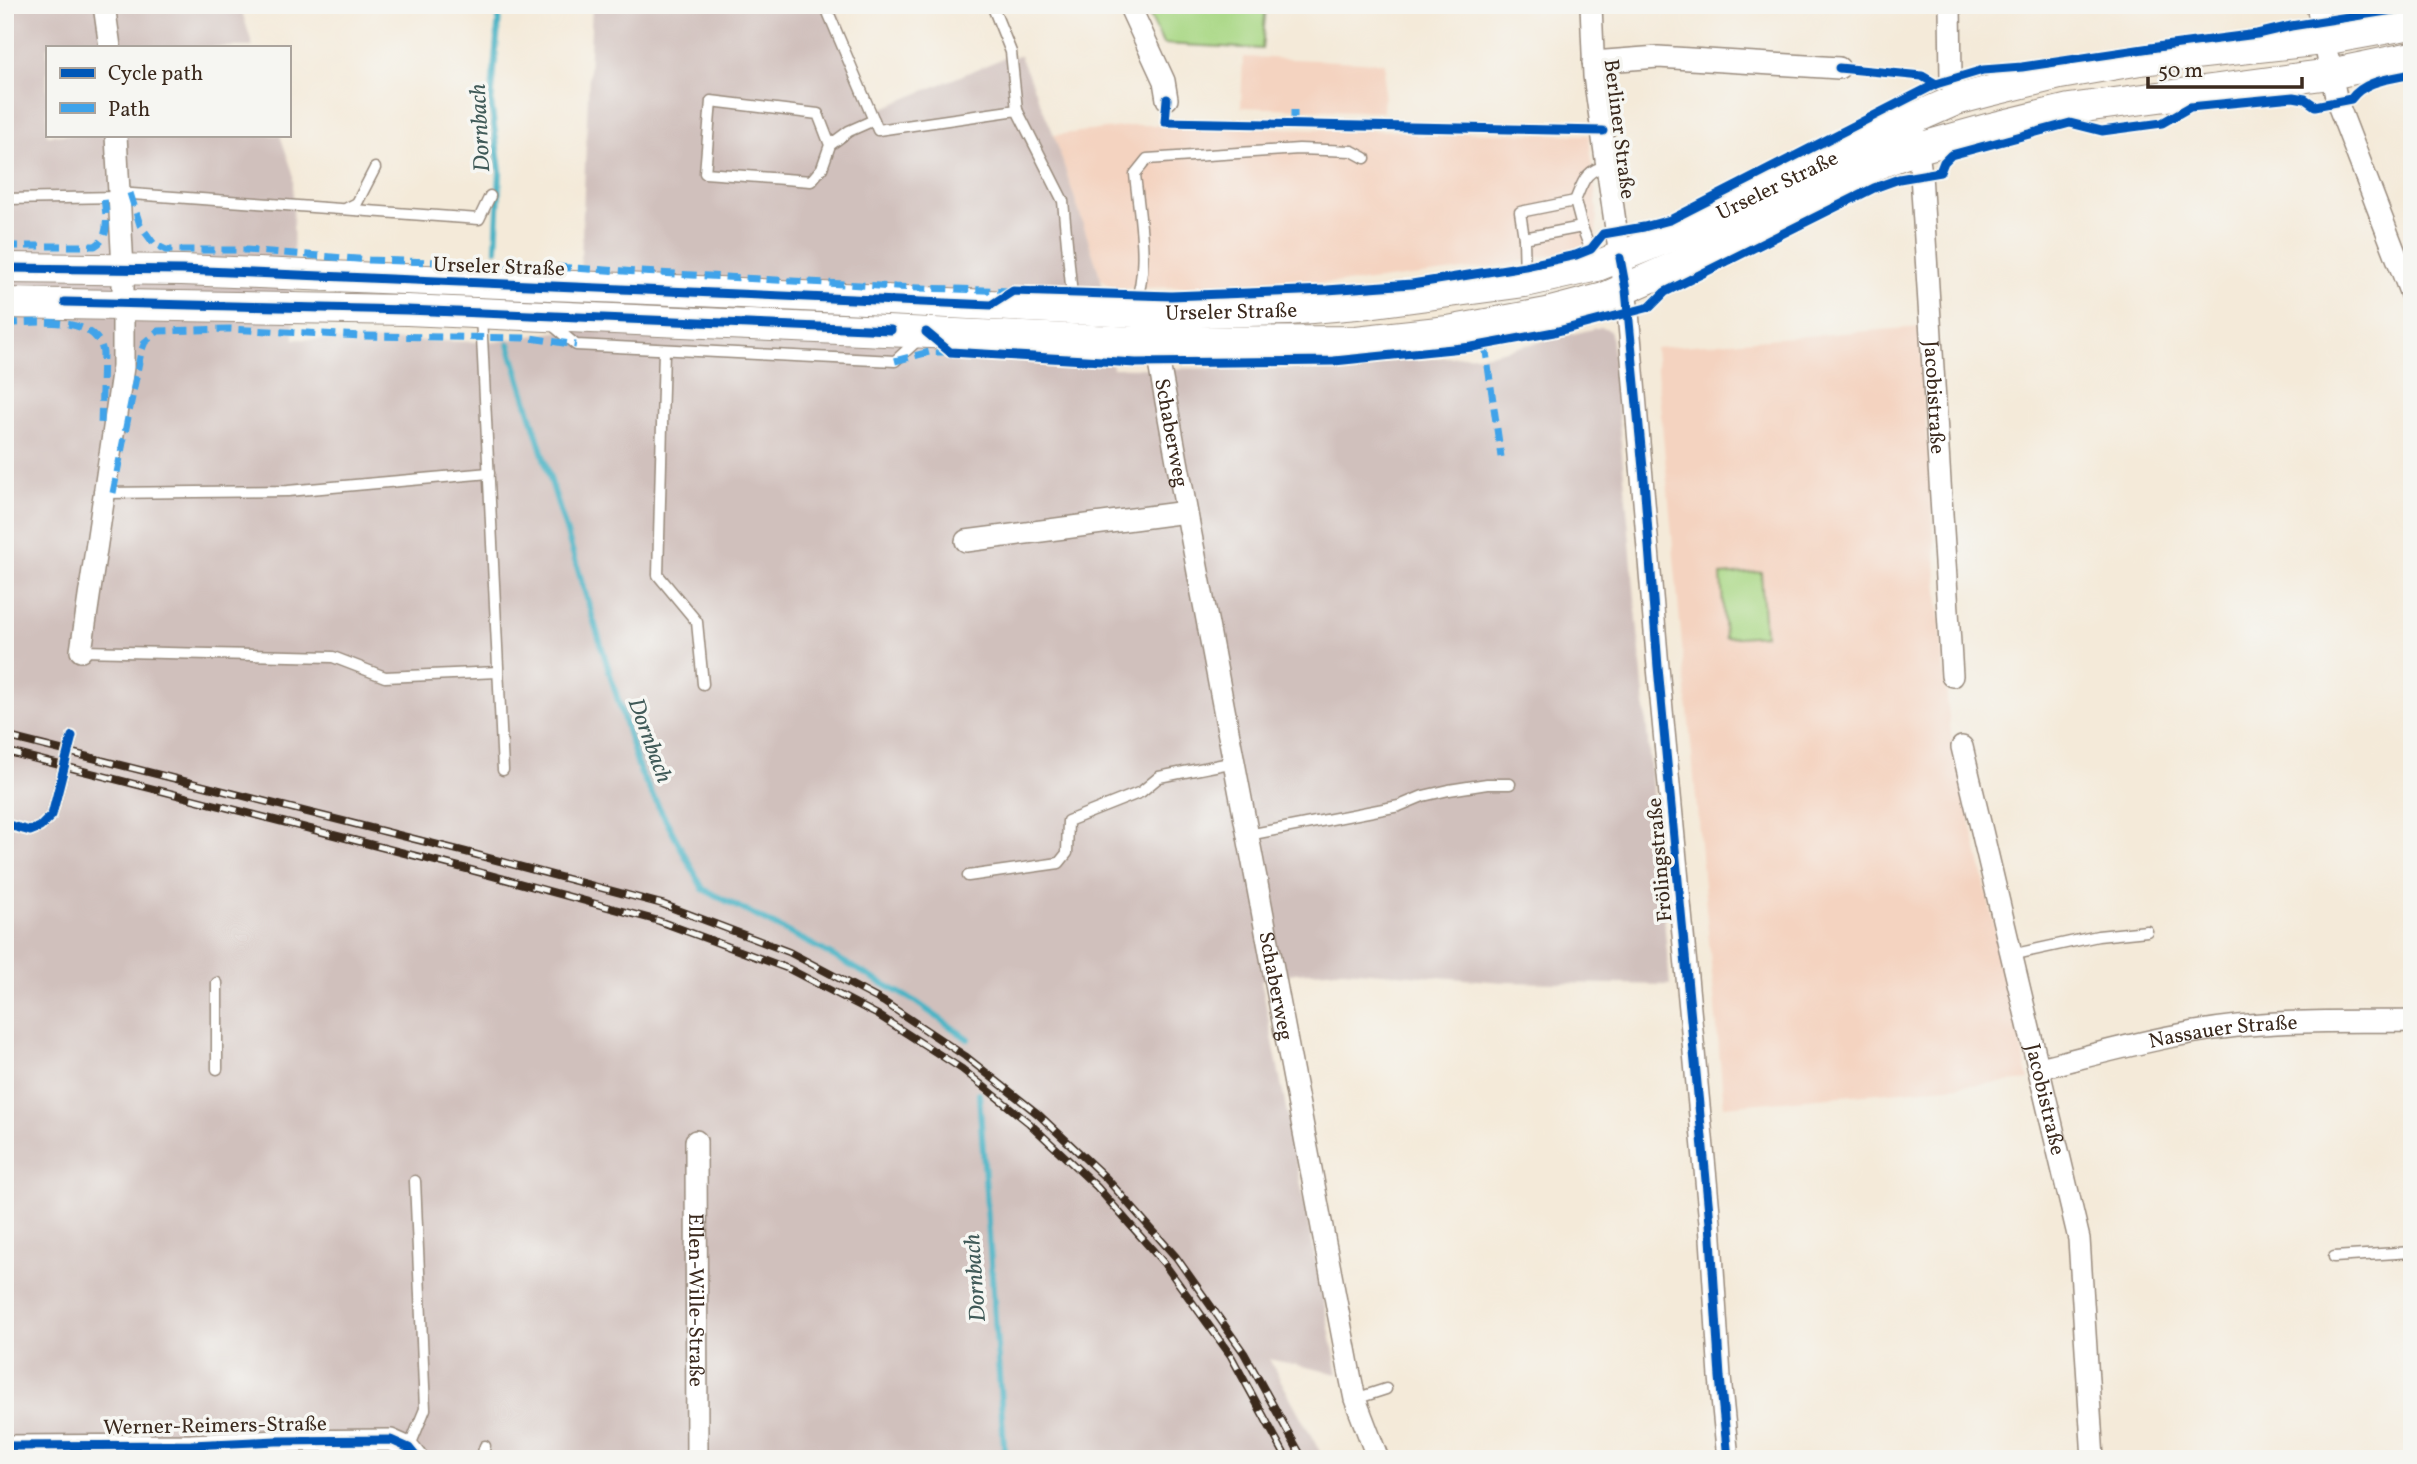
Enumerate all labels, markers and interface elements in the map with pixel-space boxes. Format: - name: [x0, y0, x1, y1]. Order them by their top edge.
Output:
- legend: [46, 46, 290, 136]
- scale bar: [2148, 46, 2302, 90]
- text: 50 m: [2158, 57, 2203, 86]
- street label: Berliner Straße: [1596, 58, 1641, 201]
- text: Cycle path: [108, 60, 203, 89]
- water label: Dornbach: [463, 83, 499, 173]
- text: Path: [108, 96, 150, 125]
- street label: Urseler Straße: [1712, 144, 1843, 228]
- street label: Urseler Straße: [433, 251, 565, 284]
- street label: Urseler Straße: [1165, 296, 1298, 329]
- street label: Jacobistraße: [1915, 340, 1951, 455]
- street label: Schaberweg: [1146, 376, 1195, 490]
- water label: Dornbach: [619, 694, 679, 788]
- street label: Frölingstraße: [1641, 796, 1680, 923]
- street label: Schaberweg: [1250, 929, 1299, 1043]
- street label: Nassauer Straße: [2146, 1009, 2298, 1057]
- street label: Jacobistraße: [2017, 1041, 2072, 1158]
- street label: Ellen-Wille-Straße: [680, 1213, 710, 1387]
- water label: Dornbach: [957, 1233, 995, 1323]
- street label: Werner-Reimers-Straße: [103, 1410, 327, 1443]

